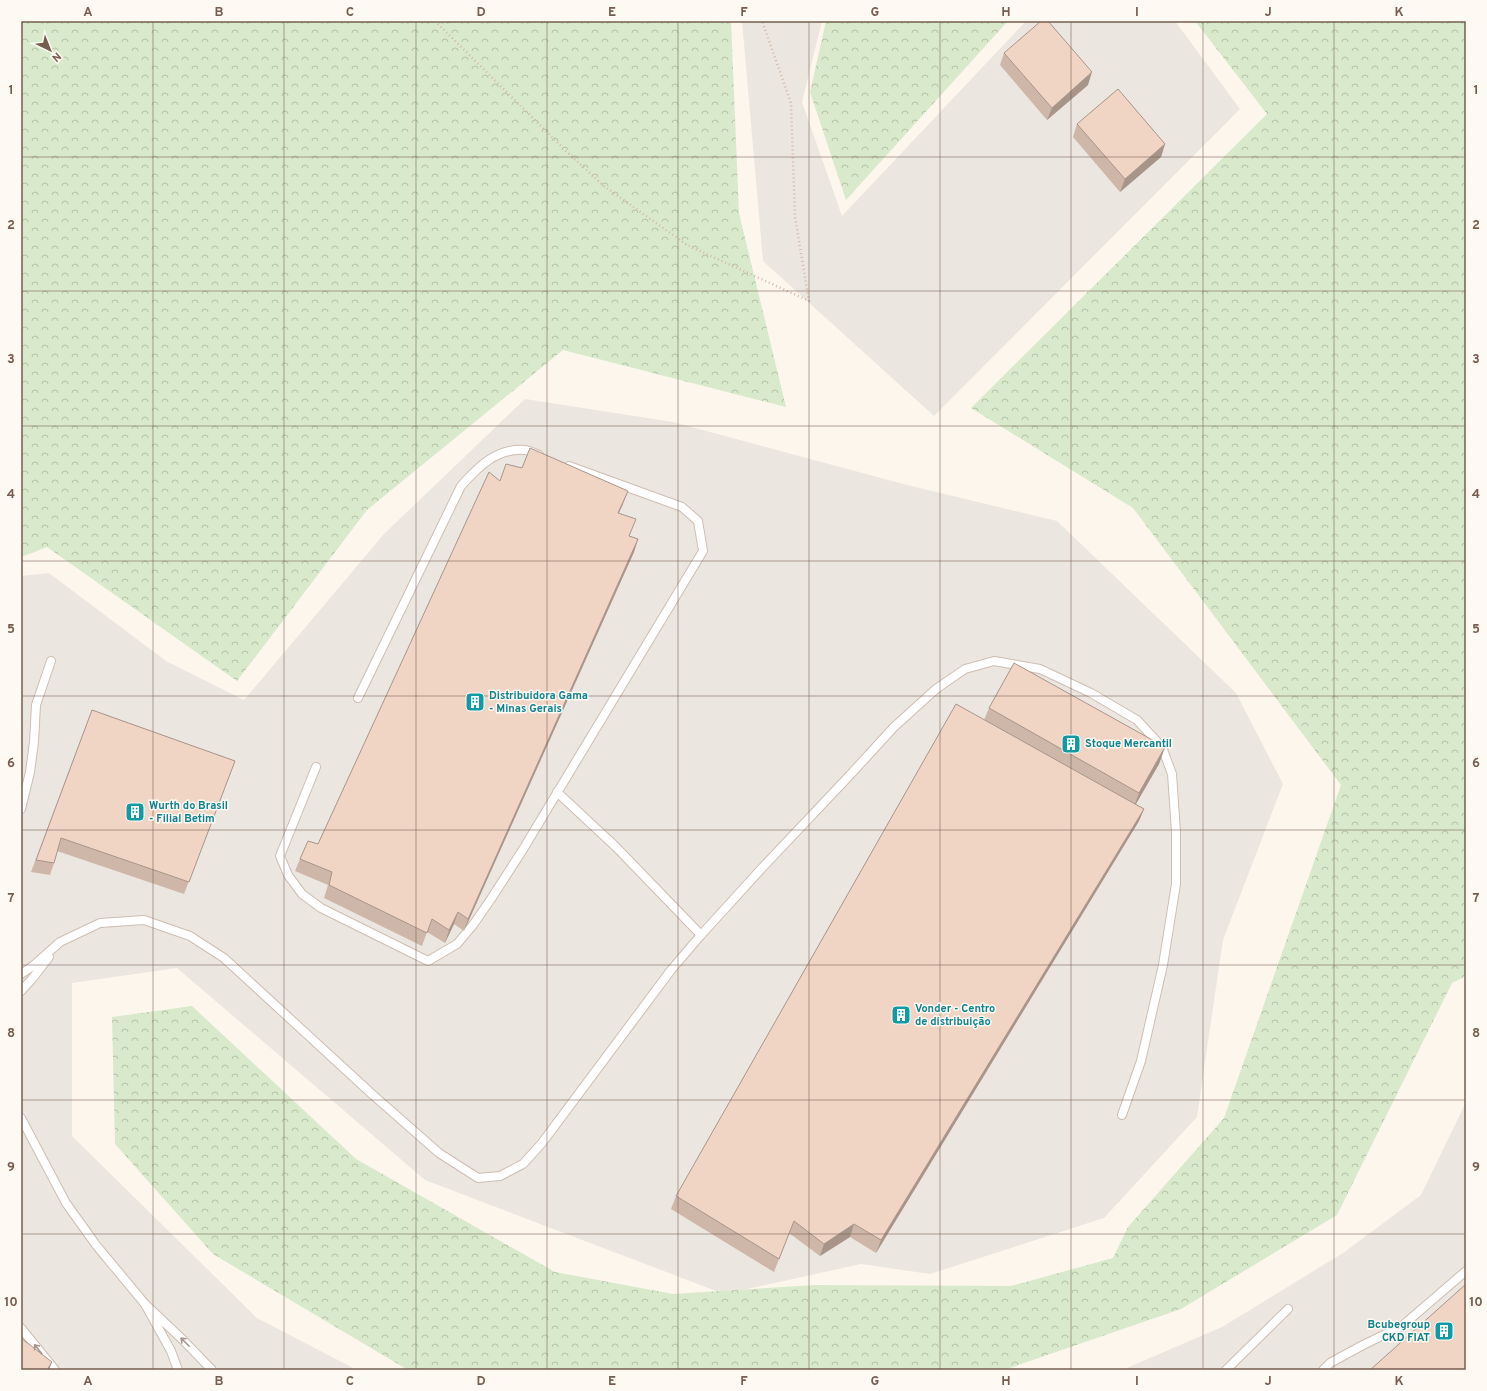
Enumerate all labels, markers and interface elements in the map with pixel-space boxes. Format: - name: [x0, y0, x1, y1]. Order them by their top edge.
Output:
- text: A: [83, 5, 93, 21]
- text: B: [215, 5, 224, 21]
- text: C: [346, 5, 354, 21]
- text: D: [476, 5, 486, 21]
- text: E: [608, 5, 616, 21]
- text: F: [740, 5, 748, 21]
- text: G: [871, 5, 880, 21]
- text: H: [1001, 5, 1011, 21]
- text: I: [1135, 5, 1139, 21]
- text: J: [1264, 5, 1272, 21]
- text: K: [1394, 5, 1404, 21]
- north arrow: [30, 30, 70, 70]
- text: N: [48, 49, 64, 64]
- text: 1: [8, 83, 14, 99]
- text: 1: [1473, 83, 1479, 99]
- text: 2: [7, 218, 15, 234]
- text: 2: [1472, 218, 1480, 234]
- text: 3: [7, 352, 15, 368]
- text: 3: [1472, 352, 1480, 368]
- text: 4: [7, 487, 15, 503]
- text: 4: [1472, 487, 1480, 503]
- text: 5: [7, 622, 15, 638]
- text: 5: [1472, 622, 1480, 638]
- place label: Distribuidora Gama - Minas Gerais: [489, 689, 588, 716]
- building icon: Distribuidora Gama - Minas Gerais: [464, 691, 486, 713]
- building icon: Stoque Mercantil: [1060, 733, 1082, 755]
- place label: Stoque Mercantil: [1085, 737, 1172, 751]
- text: 6: [7, 756, 15, 772]
- text: 6: [1472, 756, 1480, 772]
- place label: Wurth do Brasil - Filial Betim: [149, 799, 228, 826]
- building icon: Wurth do Brasil - Filial Betim: [124, 801, 146, 823]
- text: 7: [8, 891, 15, 907]
- text: 7: [1473, 891, 1480, 907]
- place label: Vonder - Centro de distribuição: [915, 1002, 995, 1029]
- building icon: Vonder - Centro de distribuição: [890, 1004, 912, 1026]
- text: 8: [7, 1026, 15, 1042]
- text: 8: [1472, 1026, 1480, 1042]
- text: 9: [7, 1160, 15, 1176]
- text: 9: [1472, 1160, 1480, 1176]
- text: 10: [4, 1295, 18, 1311]
- text: 10: [1469, 1295, 1483, 1311]
- place label: Bcubegroup CKD FIAT: [1367, 1318, 1430, 1345]
- building icon: Bcubegroup CKD FIAT: [1433, 1320, 1455, 1342]
- one-way arrow: [180, 1337, 190, 1347]
- one-way arrow: [34, 1343, 42, 1354]
- text: A: [83, 1374, 93, 1390]
- text: B: [215, 1374, 224, 1390]
- text: C: [346, 1374, 354, 1390]
- text: D: [476, 1374, 486, 1390]
- text: E: [608, 1374, 616, 1390]
- text: F: [740, 1374, 748, 1390]
- text: G: [871, 1374, 880, 1390]
- text: H: [1001, 1374, 1011, 1390]
- text: I: [1135, 1374, 1139, 1390]
- text: J: [1264, 1374, 1272, 1390]
- text: K: [1394, 1374, 1404, 1390]

